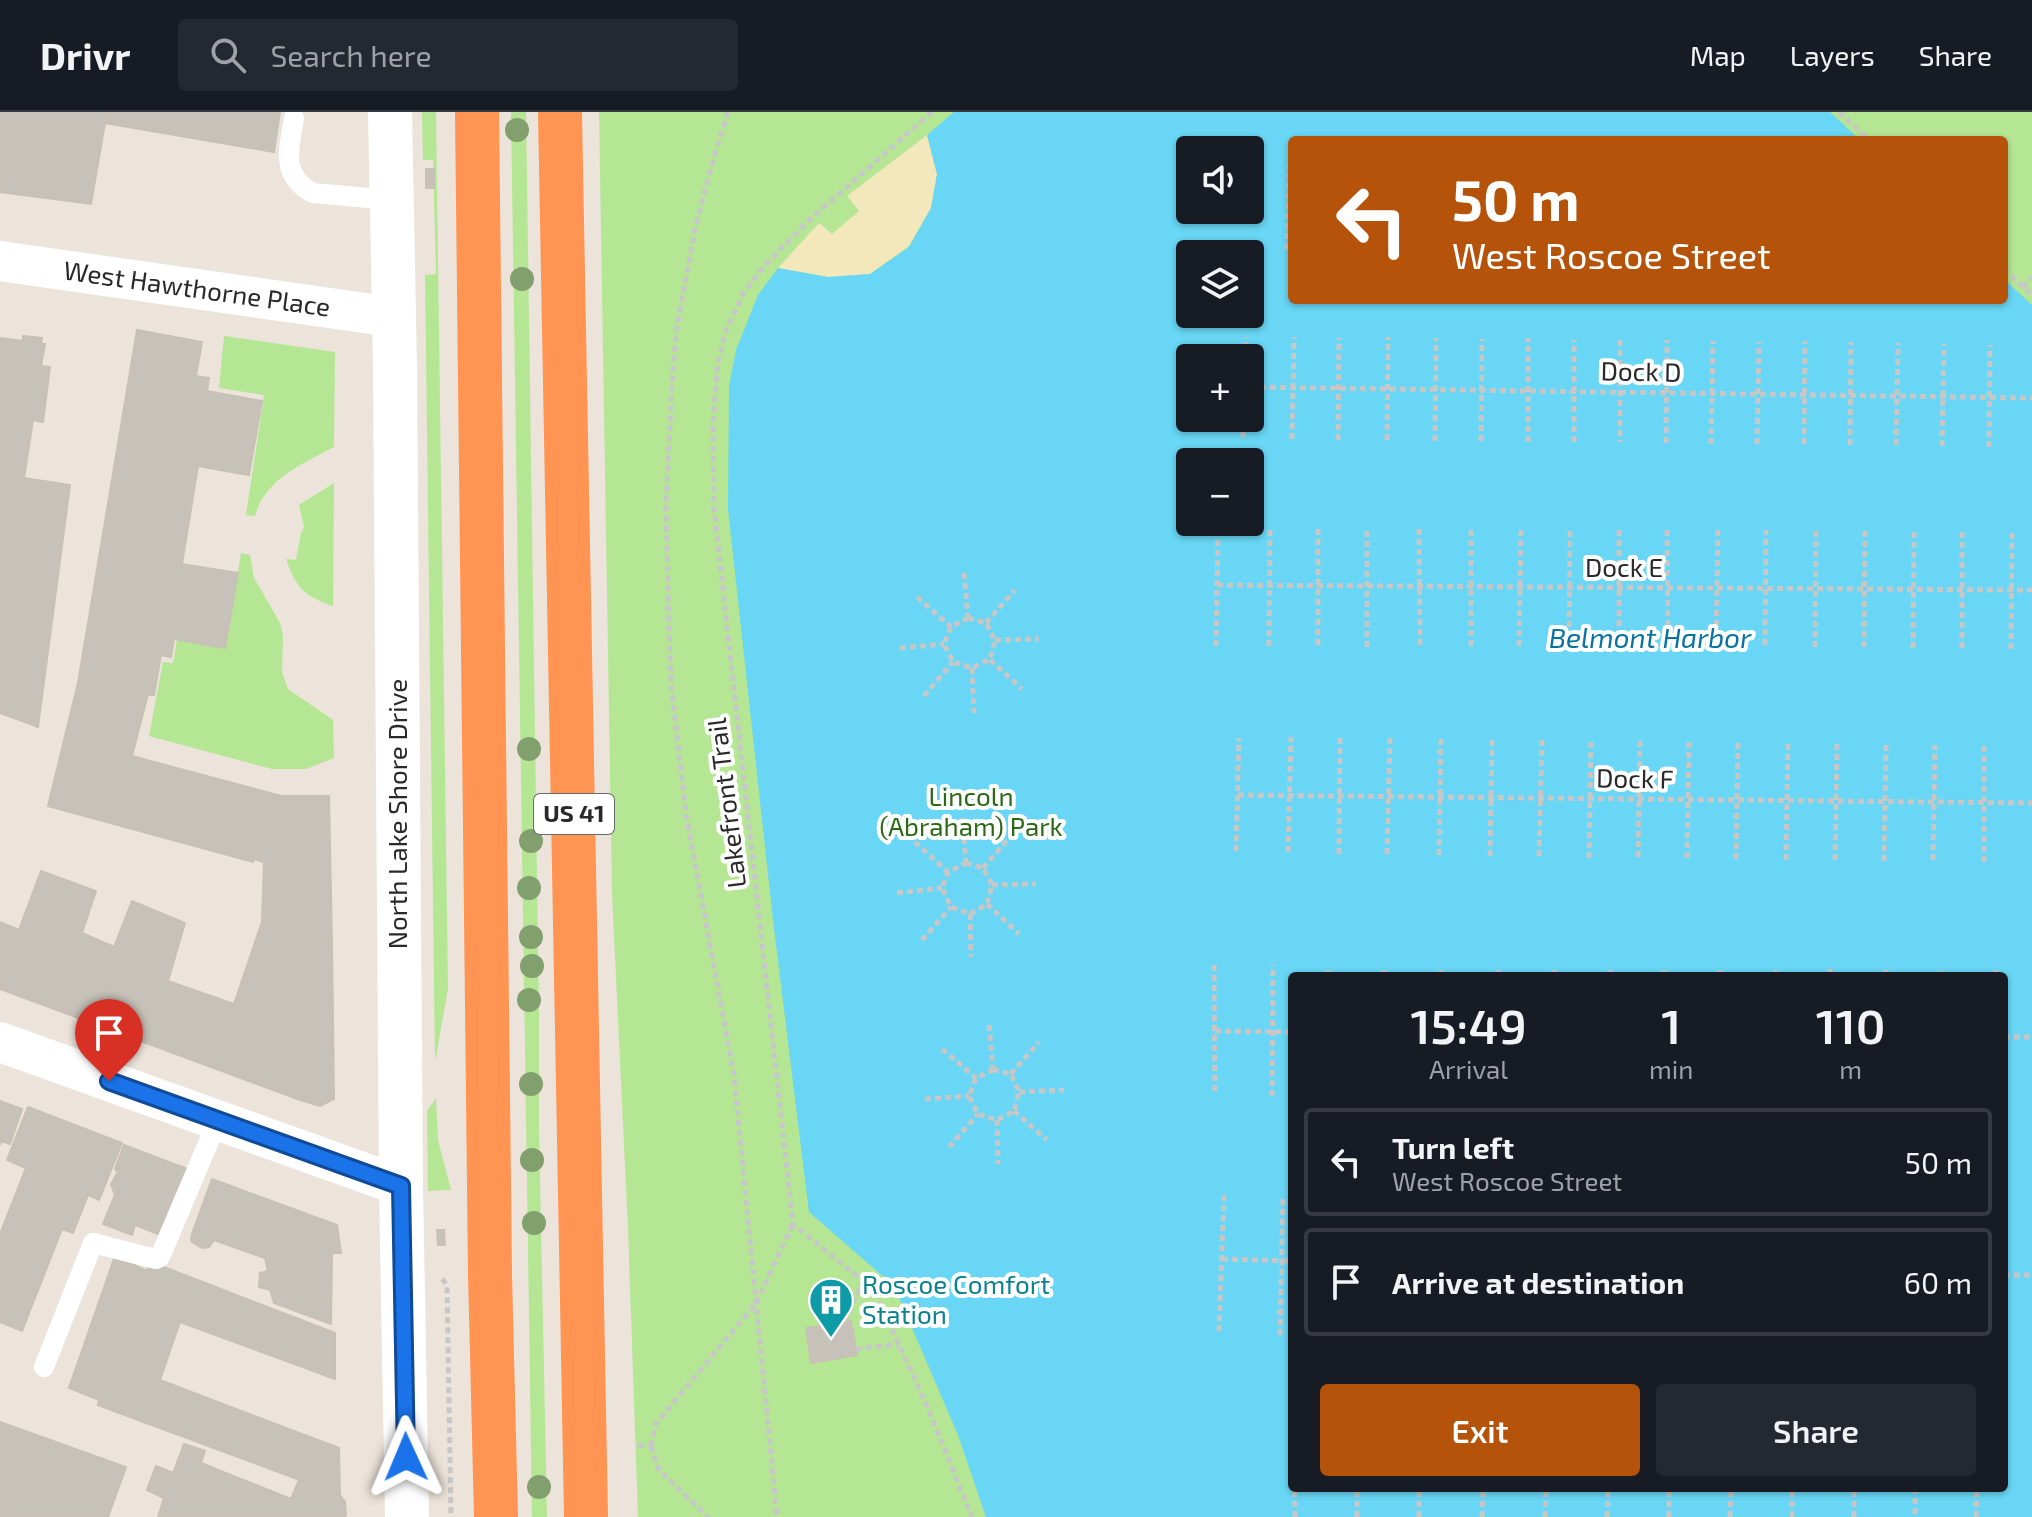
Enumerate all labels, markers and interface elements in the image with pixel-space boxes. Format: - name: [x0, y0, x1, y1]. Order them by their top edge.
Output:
- search box: [178, 19, 738, 91]
- text: Drivr: [40, 32, 130, 78]
- icon: search: [206, 33, 250, 77]
- text: Search here: [270, 37, 432, 73]
- text: Map: [1690, 38, 1746, 72]
- text: Layers: [1790, 38, 1875, 72]
- text: Share: [1919, 38, 1992, 72]
- map controls: [1176, 136, 1264, 536]
- button: sound: [1176, 136, 1264, 224]
- text: 50 m: [1452, 165, 1580, 232]
- icon: left: [1320, 168, 1424, 272]
- text: West Roscoe Street: [1452, 233, 1771, 276]
- button: layers: [1176, 240, 1264, 328]
- street label: West Hawthorne Place: [62, 253, 333, 322]
- button: +: [1176, 344, 1264, 432]
- street label: Dock D: [1600, 354, 1682, 387]
- button: −: [1176, 448, 1264, 536]
- street label: Dock E: [1585, 551, 1663, 582]
- water label: Belmont Harbor: [1549, 620, 1752, 654]
- street label: North Lake Shore Drive: [381, 679, 412, 949]
- street label: Lakefront Trail: [700, 716, 751, 890]
- street label: Dock F: [1596, 761, 1674, 794]
- park label: Lincoln (Abraham) Park: [879, 780, 1063, 841]
- road number: US 41: [534, 794, 614, 834]
- text: 15:49: [1410, 996, 1527, 1054]
- text: 1: [1661, 996, 1681, 1054]
- text: 110: [1816, 996, 1886, 1054]
- pin: [75, 999, 143, 1081]
- icon: arrive: [87, 1011, 131, 1055]
- text: Arrival: [1429, 1053, 1508, 1084]
- text: min: [1649, 1053, 1693, 1084]
- text: m: [1839, 1053, 1862, 1084]
- text: Turn left: [1392, 1129, 1514, 1165]
- icon: left: [1324, 1140, 1368, 1184]
- text: 50 m: [1905, 1144, 1972, 1180]
- text: West Roscoe Street: [1392, 1165, 1622, 1196]
- icon: arrive: [1324, 1260, 1368, 1304]
- text: Arrive at destination: [1392, 1264, 1684, 1300]
- text: 60 m: [1904, 1264, 1972, 1300]
- place label: Roscoe Comfort Station: [862, 1268, 1050, 1329]
- building icon: Roscoe Comfort Station: [807, 1276, 855, 1339]
- button: Exit: [1320, 1384, 1640, 1476]
- button: Share: [1656, 1384, 1976, 1476]
- position arrow: [364, 1415, 448, 1499]

